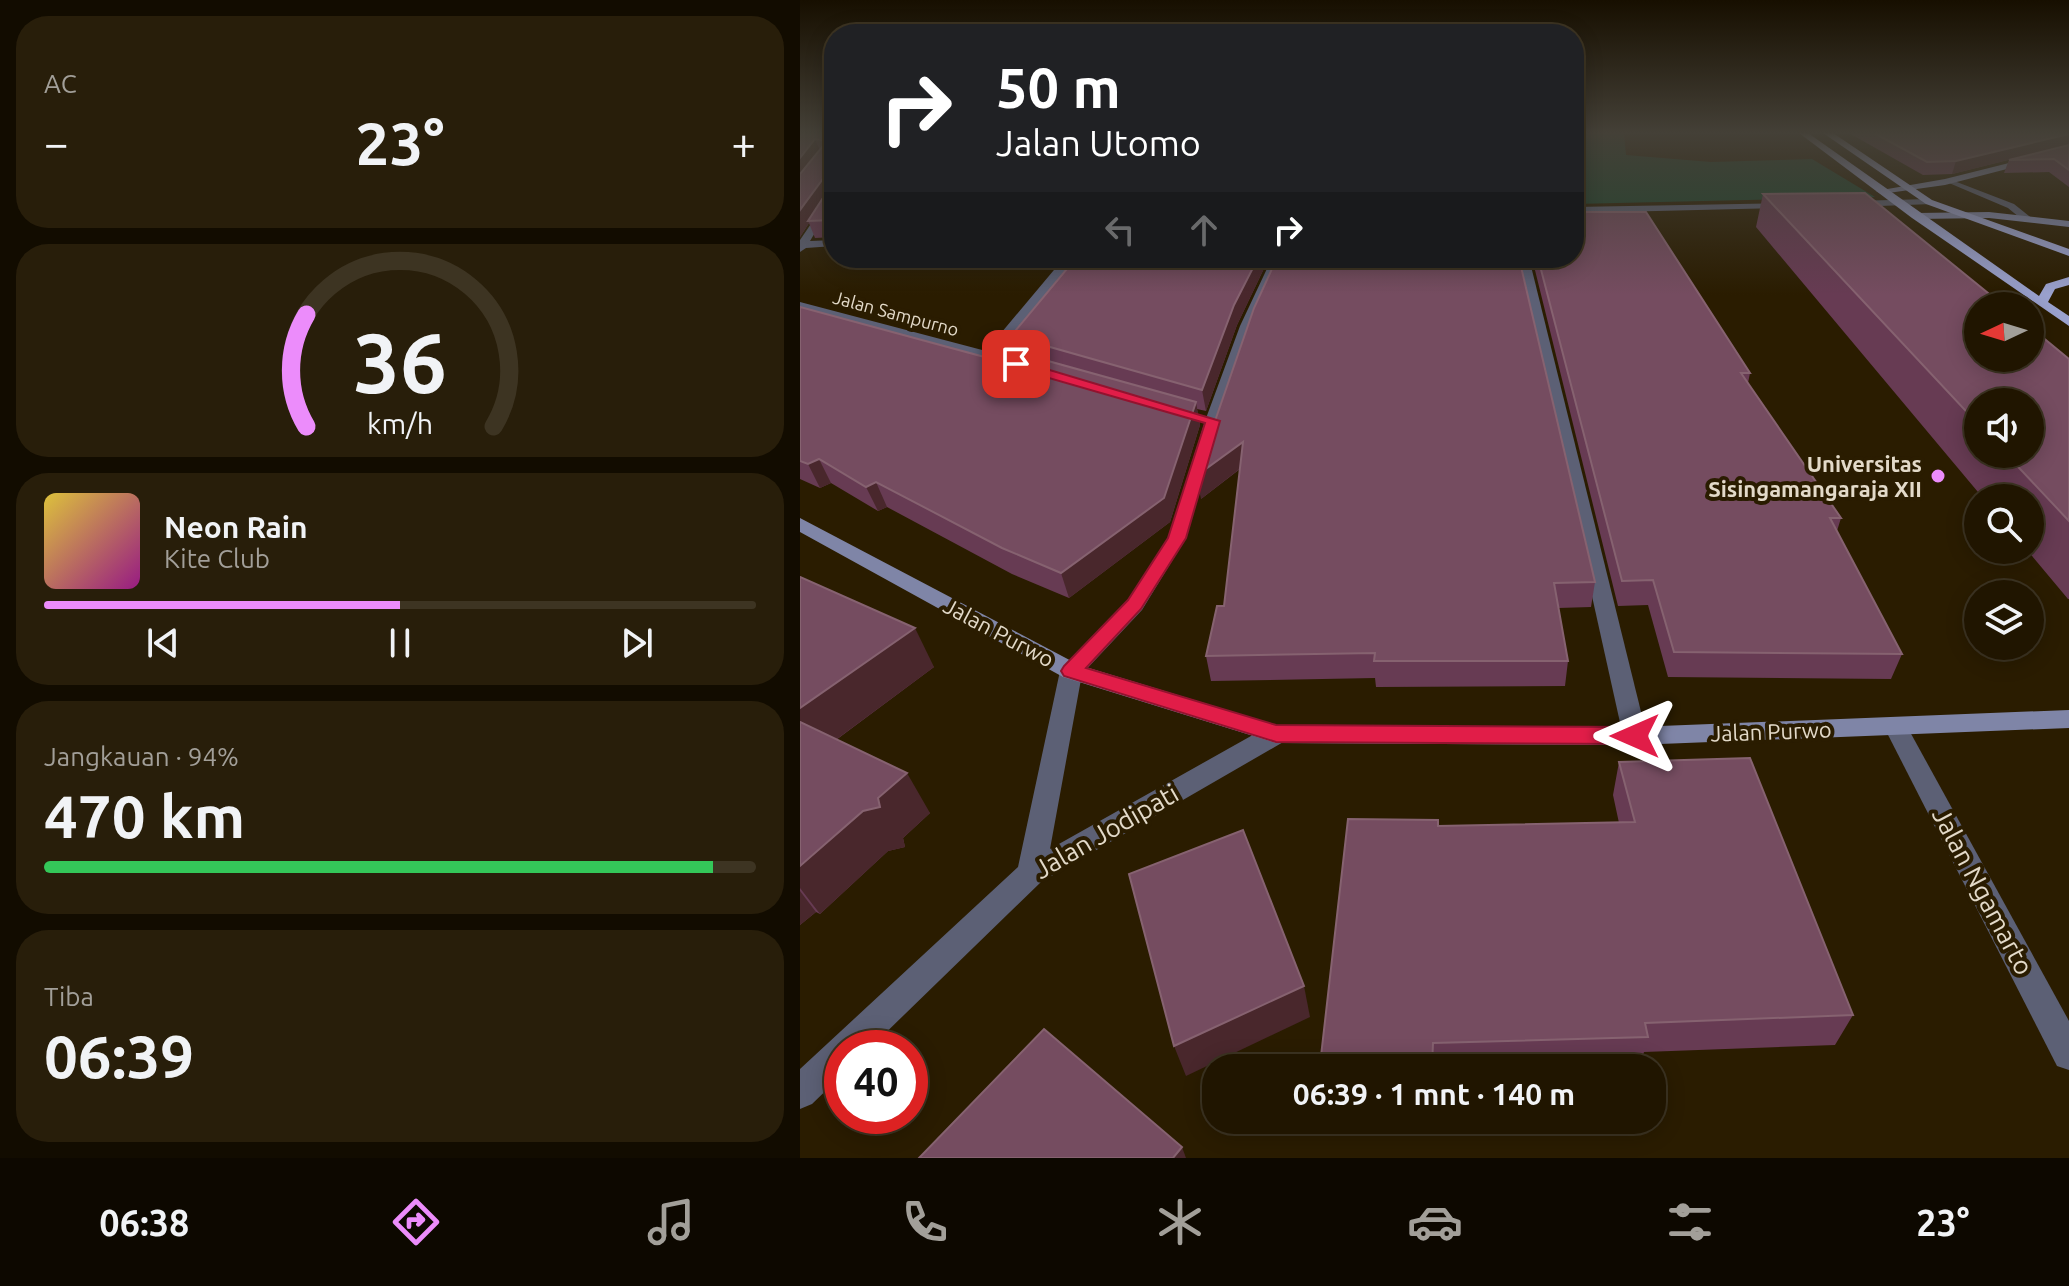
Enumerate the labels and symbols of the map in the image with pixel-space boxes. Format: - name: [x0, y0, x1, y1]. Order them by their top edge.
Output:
- street label: Jalan Sampurno: [831, 287, 961, 339]
- north arrow: [1964, 292, 2044, 372]
- pin: [982, 330, 1050, 398]
- place label: Universitas Sisingamangaraja XII: [1708, 451, 1922, 501]
- marker: Universitas Sisingamangaraja XII: [1929, 467, 1947, 485]
- street label: Jalan Purwo: [940, 592, 1058, 672]
- position arrow: [1593, 694, 1677, 778]
- street label: Jalan Purwo: [1710, 716, 1832, 746]
- street label: Jalan Jodipati: [1029, 778, 1183, 884]
- street label: Jalan Ngamarto: [1927, 802, 2039, 980]
- speed limit sign: 40: [824, 1030, 928, 1134]

